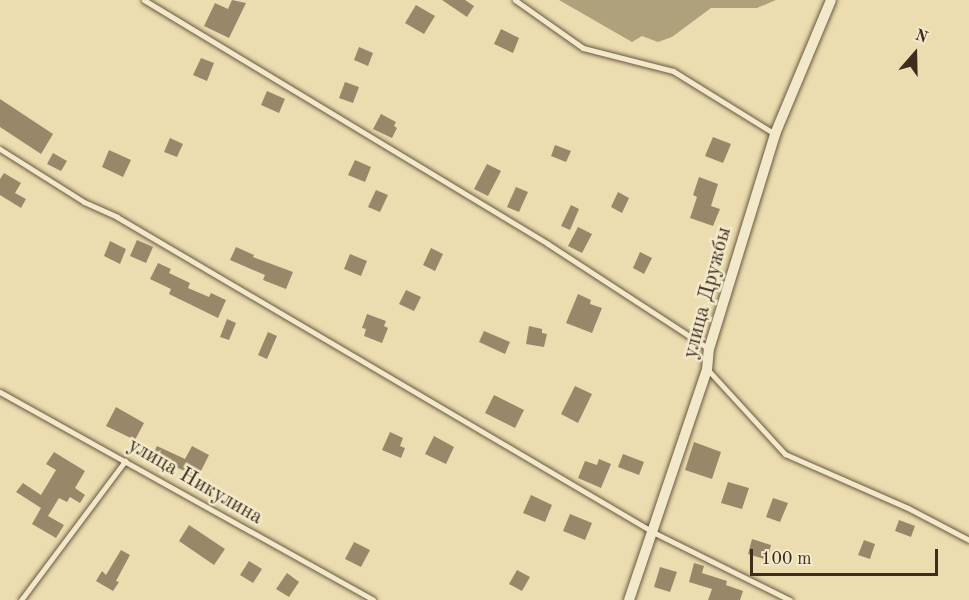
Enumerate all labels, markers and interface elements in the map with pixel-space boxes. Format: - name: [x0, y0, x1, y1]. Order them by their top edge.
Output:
- north arrow: [885, 24, 945, 84]
- text: N: [913, 27, 930, 47]
- street label: улица Дружбы: [678, 224, 738, 362]
- street label: улица Никулина: [123, 433, 267, 531]
- scale bar: [753, 537, 940, 575]
- text: 100 m: [761, 550, 812, 568]

